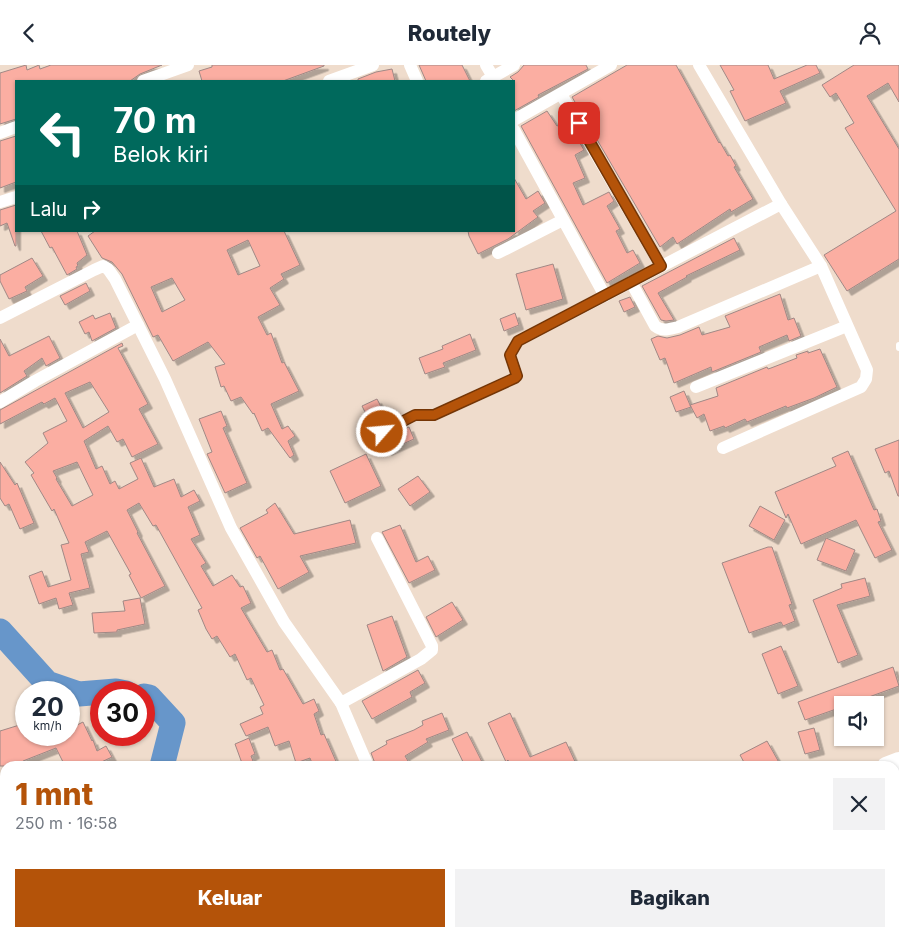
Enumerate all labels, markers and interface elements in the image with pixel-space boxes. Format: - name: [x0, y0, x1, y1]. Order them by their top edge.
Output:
- icon: back: [15, 19, 43, 47]
- icon: person: [856, 19, 884, 47]
- text: Routely: [408, 20, 491, 46]
- text: 70 m: [113, 99, 197, 141]
- icon: left: [30, 100, 95, 165]
- pin: [558, 102, 600, 144]
- icon: arrive: [565, 109, 593, 137]
- text: Belok kiri: [113, 141, 208, 167]
- icon: right: [77, 195, 105, 223]
- text: Lalu: [30, 198, 67, 221]
- position arrow: [355, 405, 407, 457]
- speed limit sign: 30: [90, 681, 155, 746]
- text: 20: [31, 692, 64, 722]
- map controls: [834, 696, 884, 746]
- button: sound: [834, 696, 884, 746]
- text: km/h: [33, 718, 62, 733]
- text: 1 mnt: [15, 776, 93, 812]
- button: close: [833, 778, 885, 830]
- text: 250 m · 16:58: [15, 813, 117, 833]
- button: Keluar: [15, 869, 445, 927]
- button: Bagikan: [455, 869, 885, 927]

